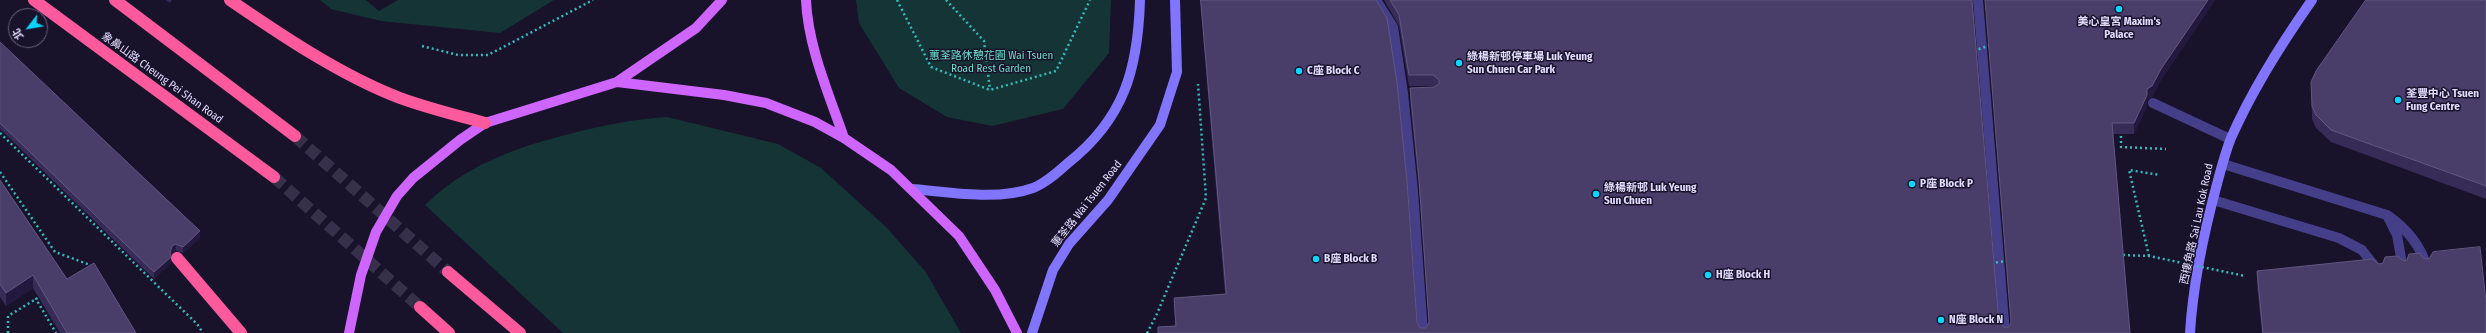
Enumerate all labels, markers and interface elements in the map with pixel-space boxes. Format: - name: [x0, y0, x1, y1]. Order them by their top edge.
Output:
- marker: 美心皇宮 Maxim's Palace: [2114, 4, 2124, 14]
- north arrow: [8, 8, 48, 48]
- place label: 美心皇宮 Maxim's Palace: [2077, 15, 2161, 41]
- text: 北: [10, 26, 27, 42]
- street label: 象鼻山路 Cheung Pei Shan Road: [99, 30, 225, 126]
- park label: 蕙荃路休憩花園 Wai Tsuen Road Rest Garden: [929, 49, 1053, 75]
- place label: 綠楊新邨停車場 Luk Yeung Sun Chuen Car Park: [1467, 50, 1593, 76]
- marker: 綠楊新邨停車場 Luk Yeung Sun Chuen Car Park: [1454, 58, 1464, 68]
- place label: C座 Block C: [1307, 64, 1359, 78]
- marker: C座 Block C: [1294, 66, 1304, 76]
- place label: 荃豐中心 Tsuen Fung Centre: [2406, 87, 2479, 113]
- marker: 荃豐中心 Tsuen Fung Centre: [2393, 95, 2403, 105]
- street label: 蕙荃路 Wai Tsuen Road: [1049, 158, 1125, 250]
- street label: 西樓角路 Sai Lau Kok Road: [2178, 162, 2216, 286]
- place label: P座 Block P: [1920, 177, 1973, 191]
- marker: P座 Block P: [1907, 179, 1917, 189]
- place label: 綠楊新邨 Luk Yeung Sun Chuen: [1604, 181, 1697, 207]
- marker: 綠楊新邨 Luk Yeung Sun Chuen: [1591, 189, 1601, 199]
- place label: B座 Block B: [1324, 252, 1377, 266]
- marker: B座 Block B: [1311, 254, 1321, 264]
- place label: H座 Block H: [1716, 268, 1770, 282]
- marker: H座 Block H: [1703, 270, 1713, 280]
- place label: N座 Block N: [1949, 313, 2003, 327]
- marker: N座 Block N: [1936, 315, 1946, 325]

